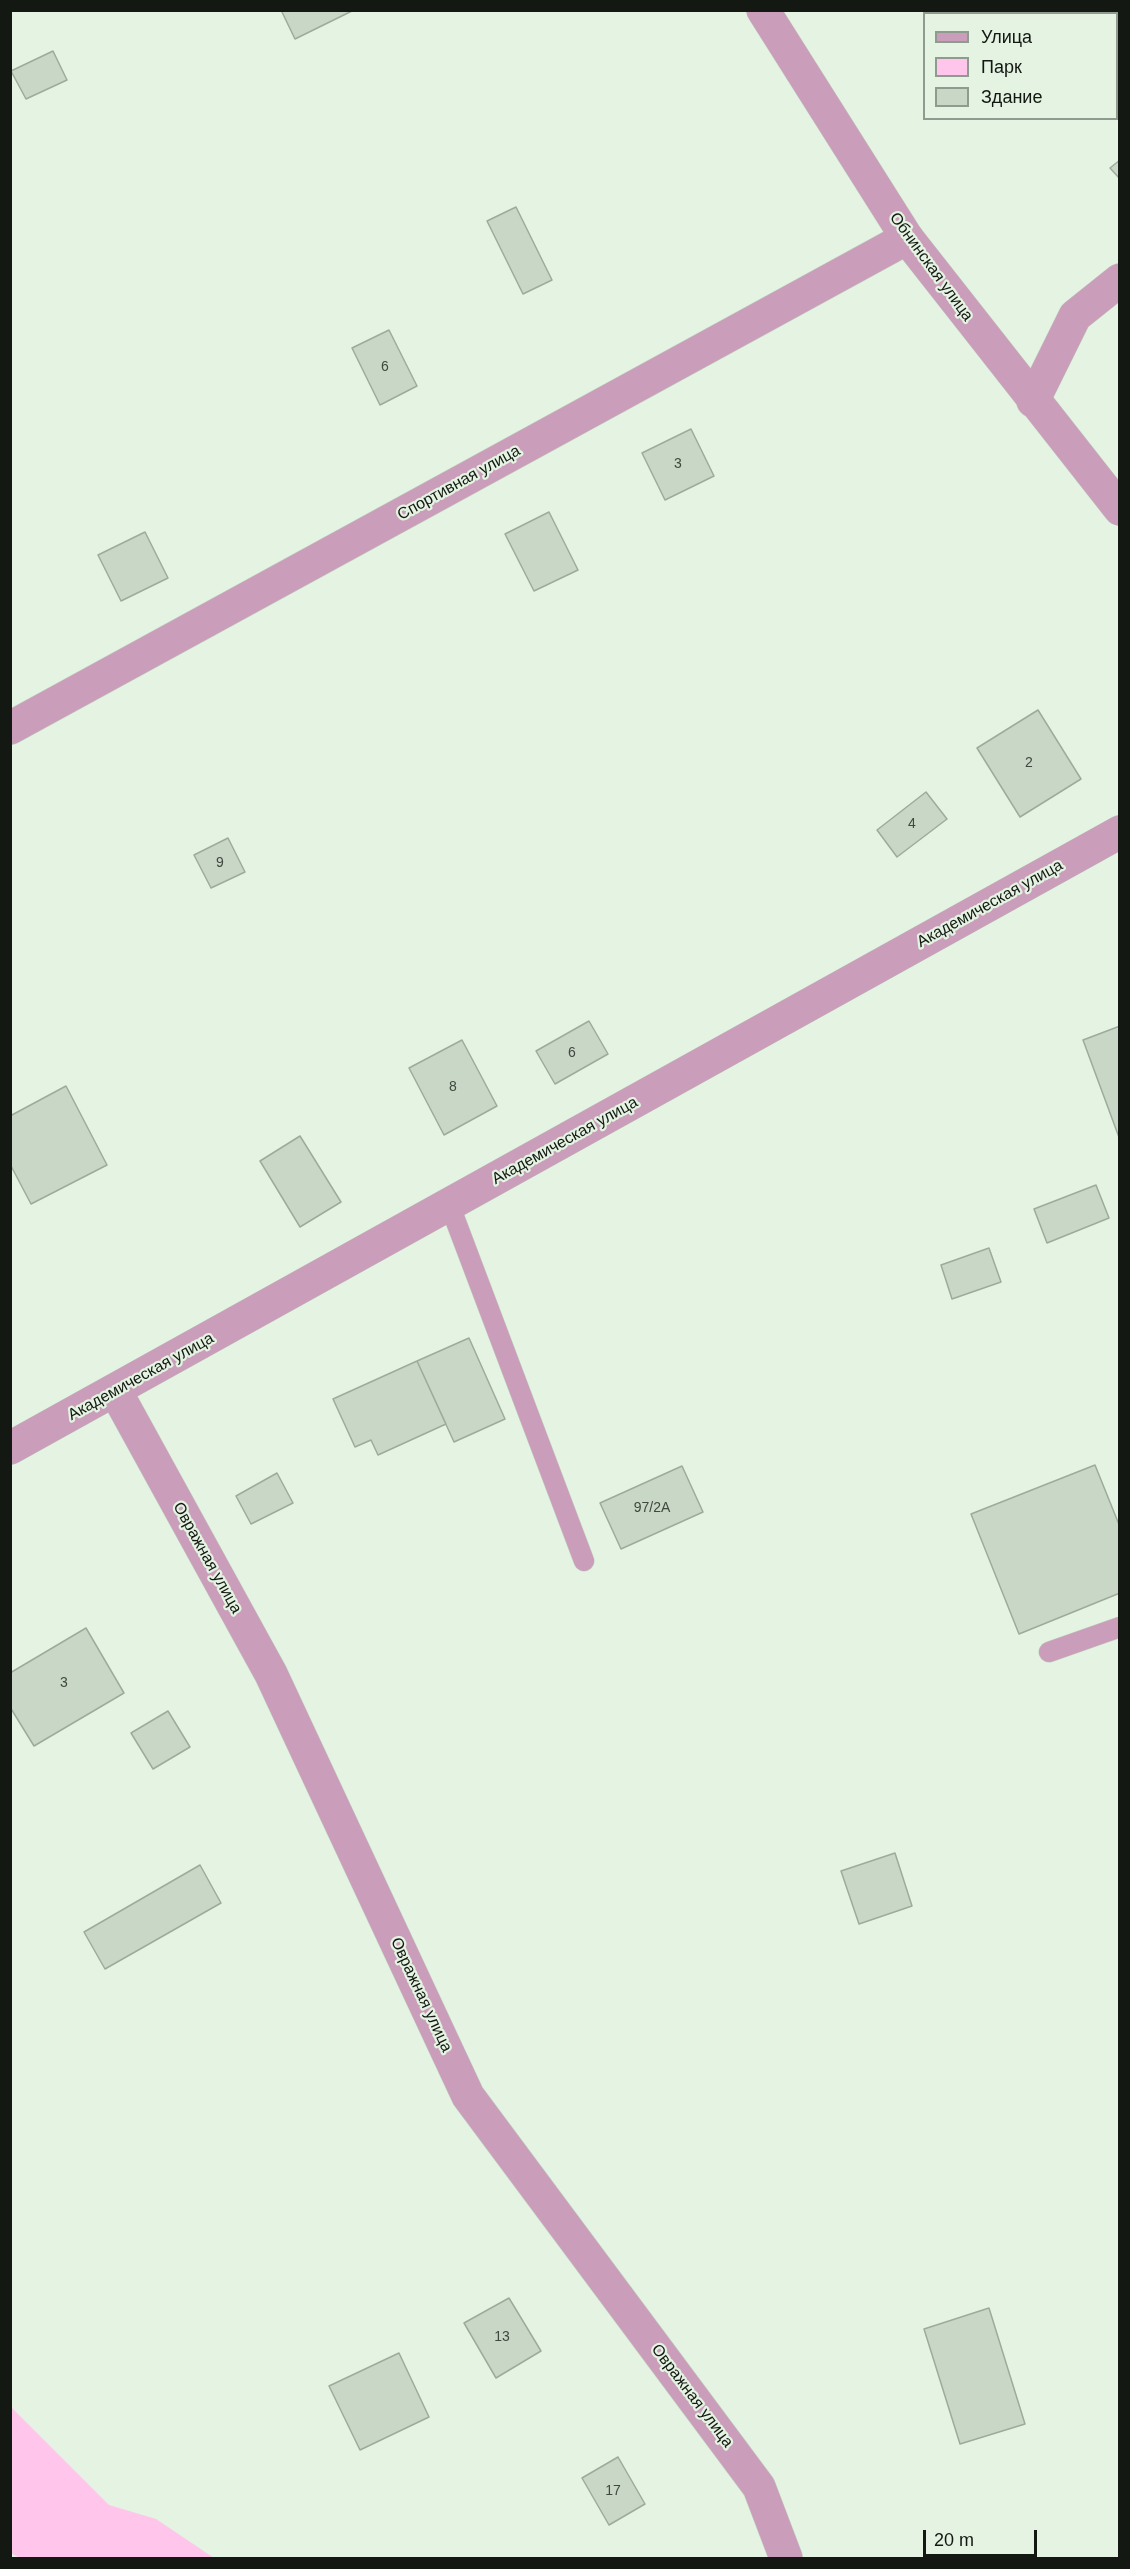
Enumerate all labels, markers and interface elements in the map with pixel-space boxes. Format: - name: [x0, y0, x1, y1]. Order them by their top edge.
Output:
- legend: [923, 12, 1118, 120]
- text: Улица: [981, 27, 1032, 47]
- text: Парк: [981, 57, 1022, 77]
- text: Здание: [981, 87, 1042, 107]
- street label: Обнинская улица: [885, 209, 977, 325]
- house number: 6: [381, 359, 389, 375]
- street label: Спортивная улица: [394, 441, 524, 525]
- house number: 3: [674, 456, 682, 472]
- house number: 2: [1025, 755, 1033, 771]
- house number: 4: [908, 816, 916, 832]
- house number: 9: [216, 855, 224, 871]
- street label: Академическая улица: [914, 856, 1066, 952]
- house number: 6: [568, 1045, 576, 1061]
- house number: 8: [449, 1079, 457, 1095]
- street label: Академическая улица: [489, 1093, 641, 1189]
- street label: Академическая улица: [65, 1329, 217, 1425]
- street label: Овражная улица: [168, 1499, 246, 1617]
- house number: 97/2А: [634, 1500, 670, 1516]
- house number: 3: [60, 1675, 68, 1691]
- street label: Овражная улица: [386, 1935, 456, 2055]
- house number: 13: [494, 2329, 510, 2345]
- street label: Овражная улица: [647, 2341, 737, 2451]
- house number: 17: [605, 2483, 621, 2499]
- scale bar: [926, 2518, 1040, 2556]
- text: 20 m: [934, 2530, 974, 2550]

